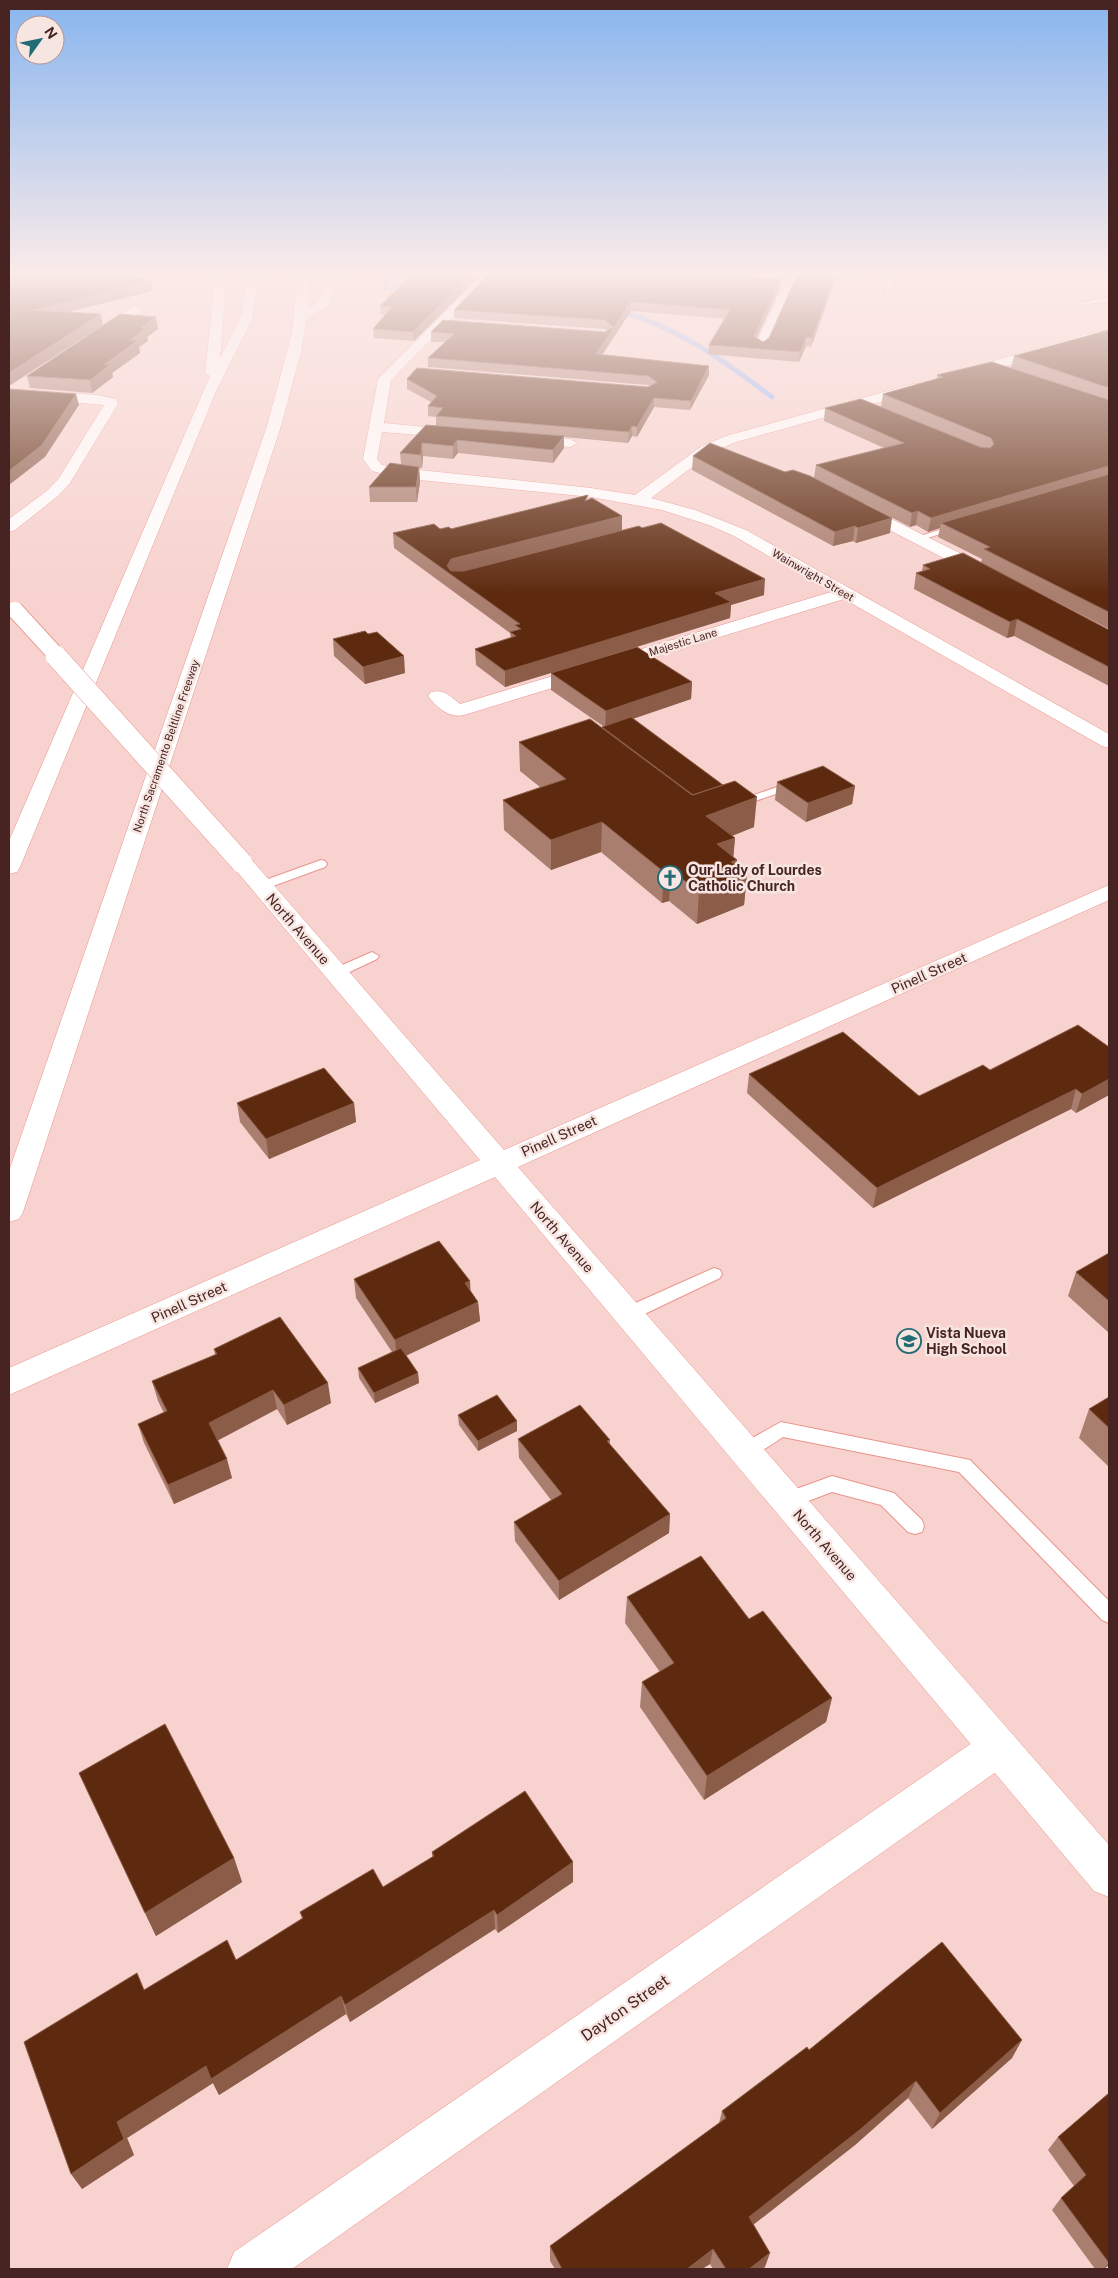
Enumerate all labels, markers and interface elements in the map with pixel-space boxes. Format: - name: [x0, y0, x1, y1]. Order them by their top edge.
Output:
- north arrow: [15, 15, 65, 65]
- text: N: [41, 24, 61, 42]
- street label: Wainwright Street: [770, 547, 856, 603]
- street label: Majestic Lane: [647, 626, 719, 658]
- street label: North Sacramento Beltline Freeway: [131, 658, 201, 834]
- place label: Our Lady of Lourdes Catholic Church: [688, 862, 822, 894]
- church icon: Our Lady of Lourdes Catholic Church: [657, 865, 683, 891]
- street label: North Avenue: [263, 890, 333, 968]
- street label: Pinell Street: [889, 949, 969, 997]
- street label: Pinell Street: [519, 1112, 599, 1160]
- street label: North Avenue: [527, 1198, 597, 1276]
- street label: Pinell Street: [149, 1278, 229, 1326]
- place label: Vista Nueva High School: [926, 1325, 1007, 1357]
- school or university icon: Vista Nueva High School: [896, 1328, 922, 1354]
- street label: North Avenue: [790, 1506, 860, 1584]
- street label: Dayton Street: [577, 1971, 673, 2045]

